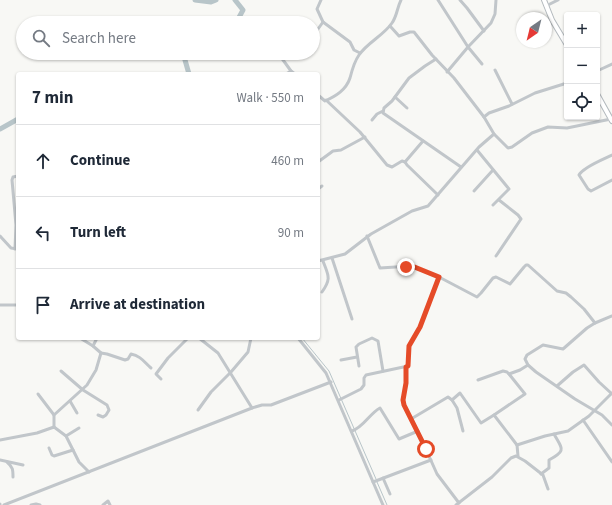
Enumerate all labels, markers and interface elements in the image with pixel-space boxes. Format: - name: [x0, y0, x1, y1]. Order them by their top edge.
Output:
- north arrow: [516, 12, 552, 48]
- map controls: [564, 12, 600, 120]
- button: +: [564, 12, 600, 48]
- search box: [16, 16, 320, 60]
- icon: search: [30, 27, 52, 49]
- text: Search here: [62, 28, 136, 49]
- button: −: [564, 48, 600, 84]
- button: locate: [564, 84, 600, 120]
- text: 7 min: [32, 86, 73, 110]
- text: Walk · 550 m: [236, 89, 304, 107]
- icon: ahead: [32, 150, 54, 172]
- text: Continue: [70, 150, 130, 171]
- text: 460 m: [271, 152, 304, 170]
- icon: left: [32, 222, 54, 244]
- text: Turn left: [70, 222, 126, 243]
- text: 90 m: [278, 224, 304, 242]
- route end: [397, 258, 415, 276]
- icon: arrive: [32, 294, 54, 316]
- text: Arrive at destination: [70, 294, 205, 315]
- route start: [417, 440, 435, 458]

